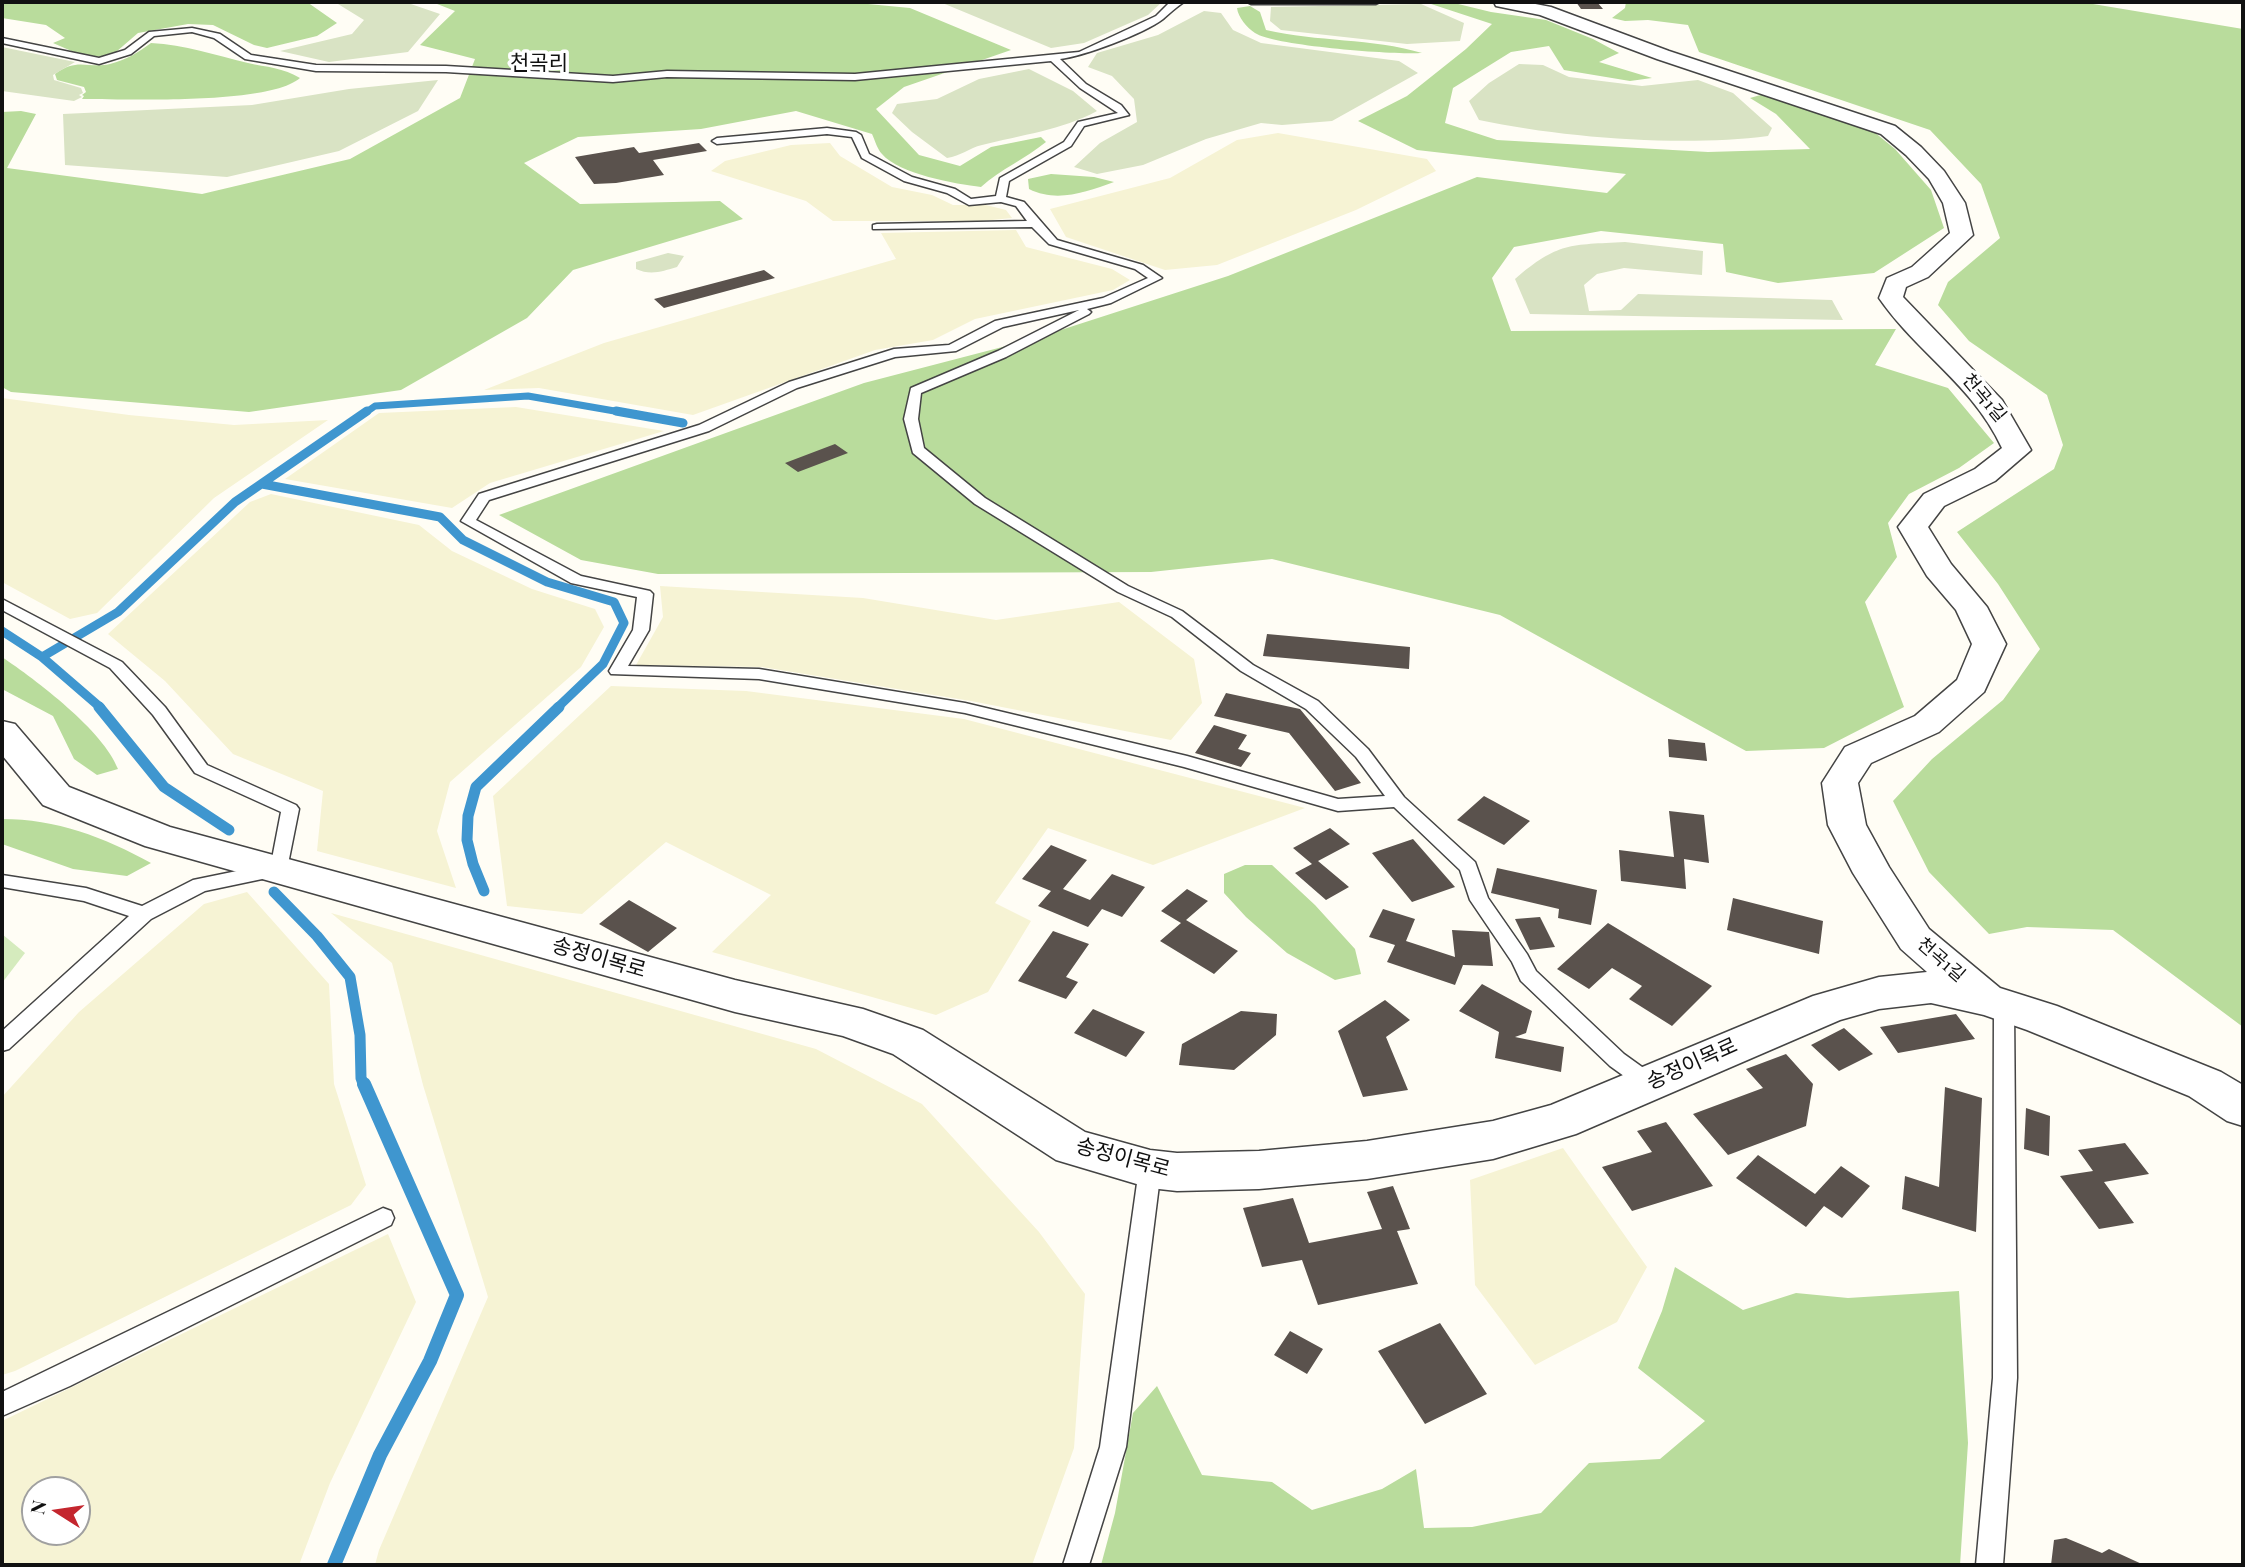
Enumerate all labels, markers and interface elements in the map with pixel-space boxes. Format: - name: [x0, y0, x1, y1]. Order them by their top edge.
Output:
- district label: 천곡리: [510, 50, 568, 76]
- street label: 천곡1길: [1958, 369, 2010, 427]
- street label: 송정이목로: [549, 933, 649, 983]
- street label: 천곡1길: [1913, 933, 1969, 987]
- street label: 송정이목로: [1643, 1033, 1741, 1095]
- street label: 송정이목로: [1073, 1133, 1173, 1183]
- north arrow: [21, 1476, 91, 1546]
- text: N: [23, 1498, 52, 1516]

